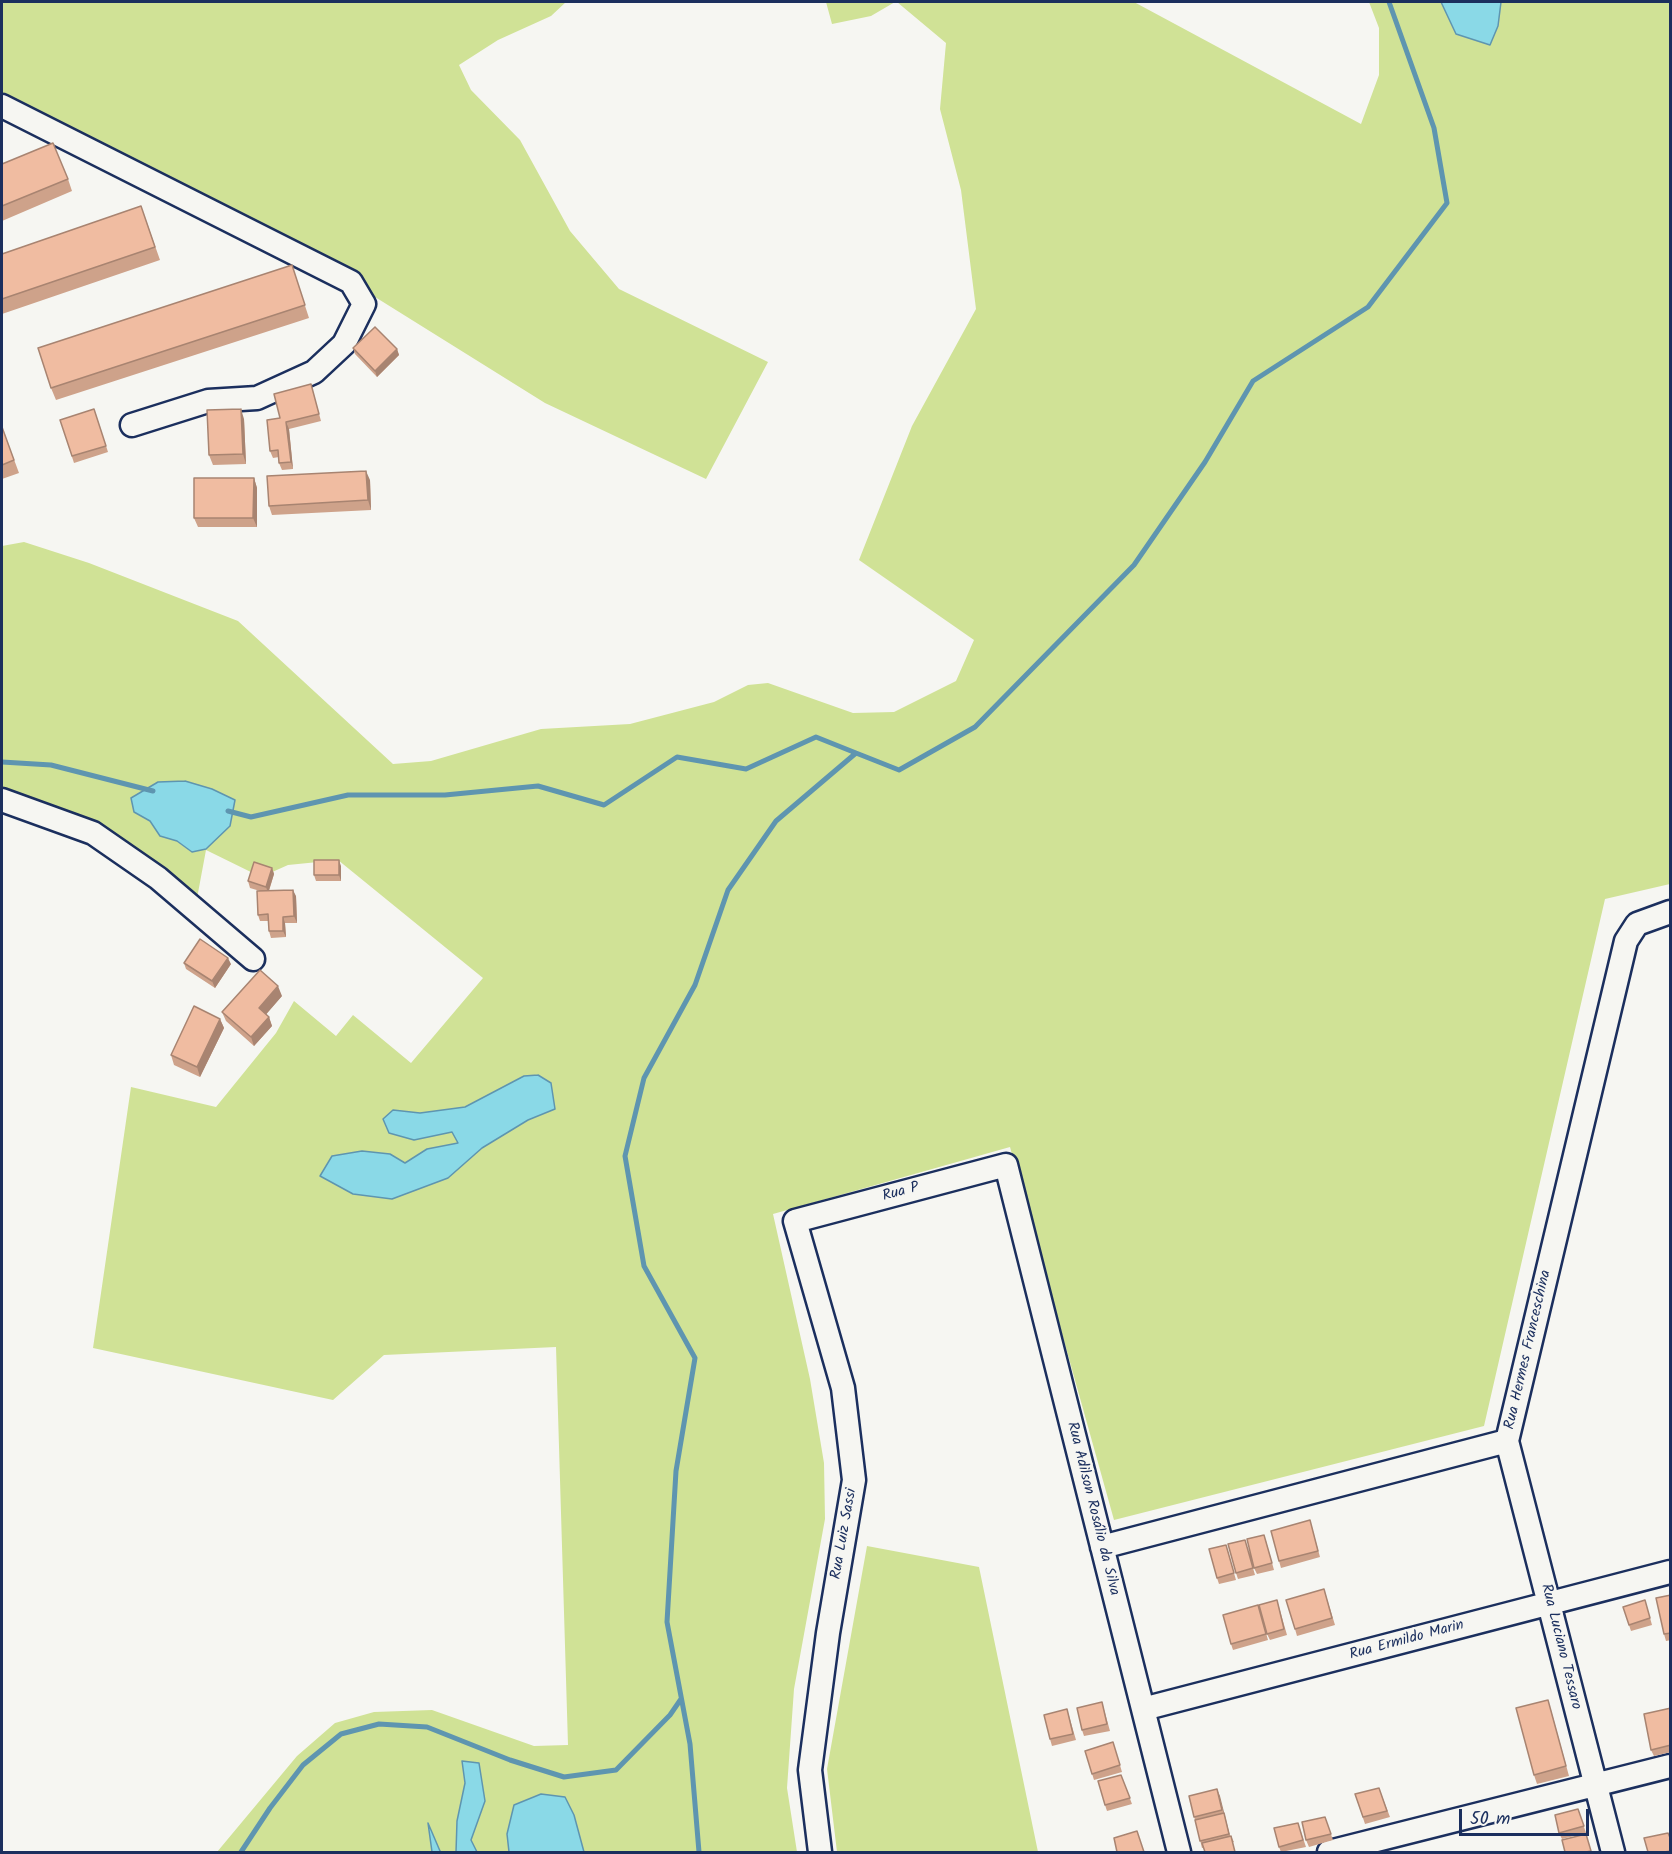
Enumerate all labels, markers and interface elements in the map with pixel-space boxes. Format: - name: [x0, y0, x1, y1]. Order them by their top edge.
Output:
- street label: Rua P: [881, 1179, 921, 1207]
- street label: Rua Hermes Franceschina: [1502, 1269, 1556, 1431]
- street label: Rua Adilson Rosálio da Silva: [1062, 1420, 1122, 1598]
- street label: Rua Luiz Sassi: [828, 1487, 862, 1581]
- street label: Rua Luciano Tessaro: [1536, 1582, 1584, 1712]
- street label: Rua Ermildo Marin: [1348, 1617, 1466, 1665]
- scale bar: [1462, 1797, 1592, 1835]
- text: 50 m: [1470, 1805, 1510, 1834]

